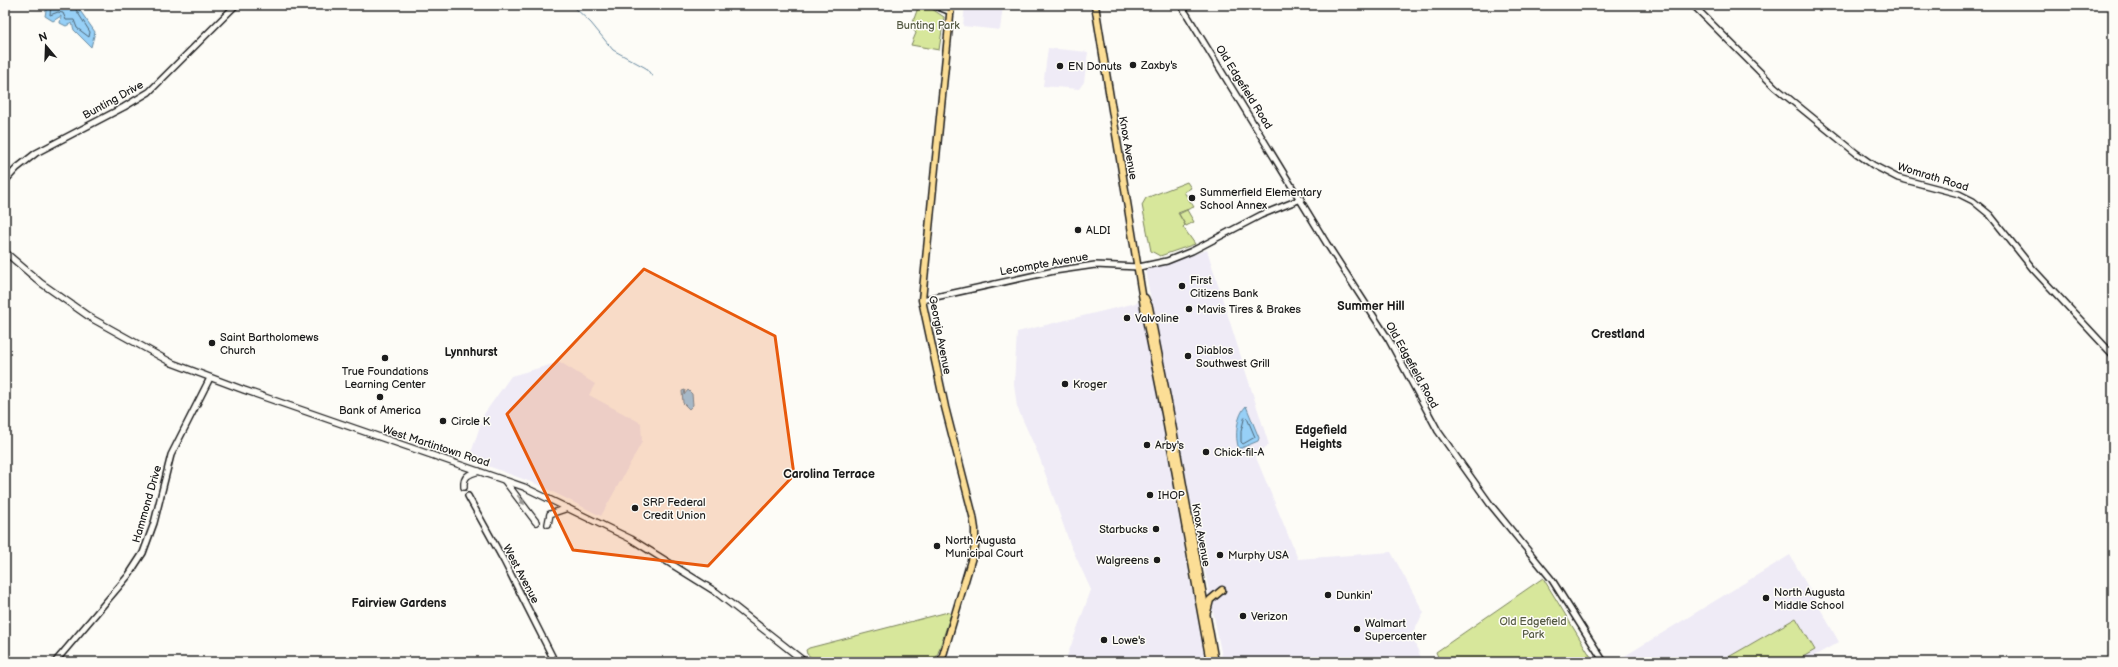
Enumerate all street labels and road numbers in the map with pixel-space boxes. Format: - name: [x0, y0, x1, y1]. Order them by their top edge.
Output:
- street label: Old Edgefield Road: [1213, 43, 1275, 131]
- street label: Bunting Drive: [80, 78, 146, 122]
- street label: Knox Avenue: [1116, 115, 1140, 181]
- street label: Womrath Road: [1896, 160, 1970, 194]
- street label: Lecompte Avenue: [999, 250, 1090, 278]
- street label: Georgia Avenue: [926, 295, 954, 376]
- street label: Old Edgefield Road: [1383, 320, 1441, 410]
- street label: West Martintown Road: [381, 423, 491, 469]
- street label: Hammond Drive: [130, 463, 164, 544]
- street label: Knox Avenue: [1189, 502, 1213, 568]
- street label: West Avenue: [500, 542, 542, 606]

